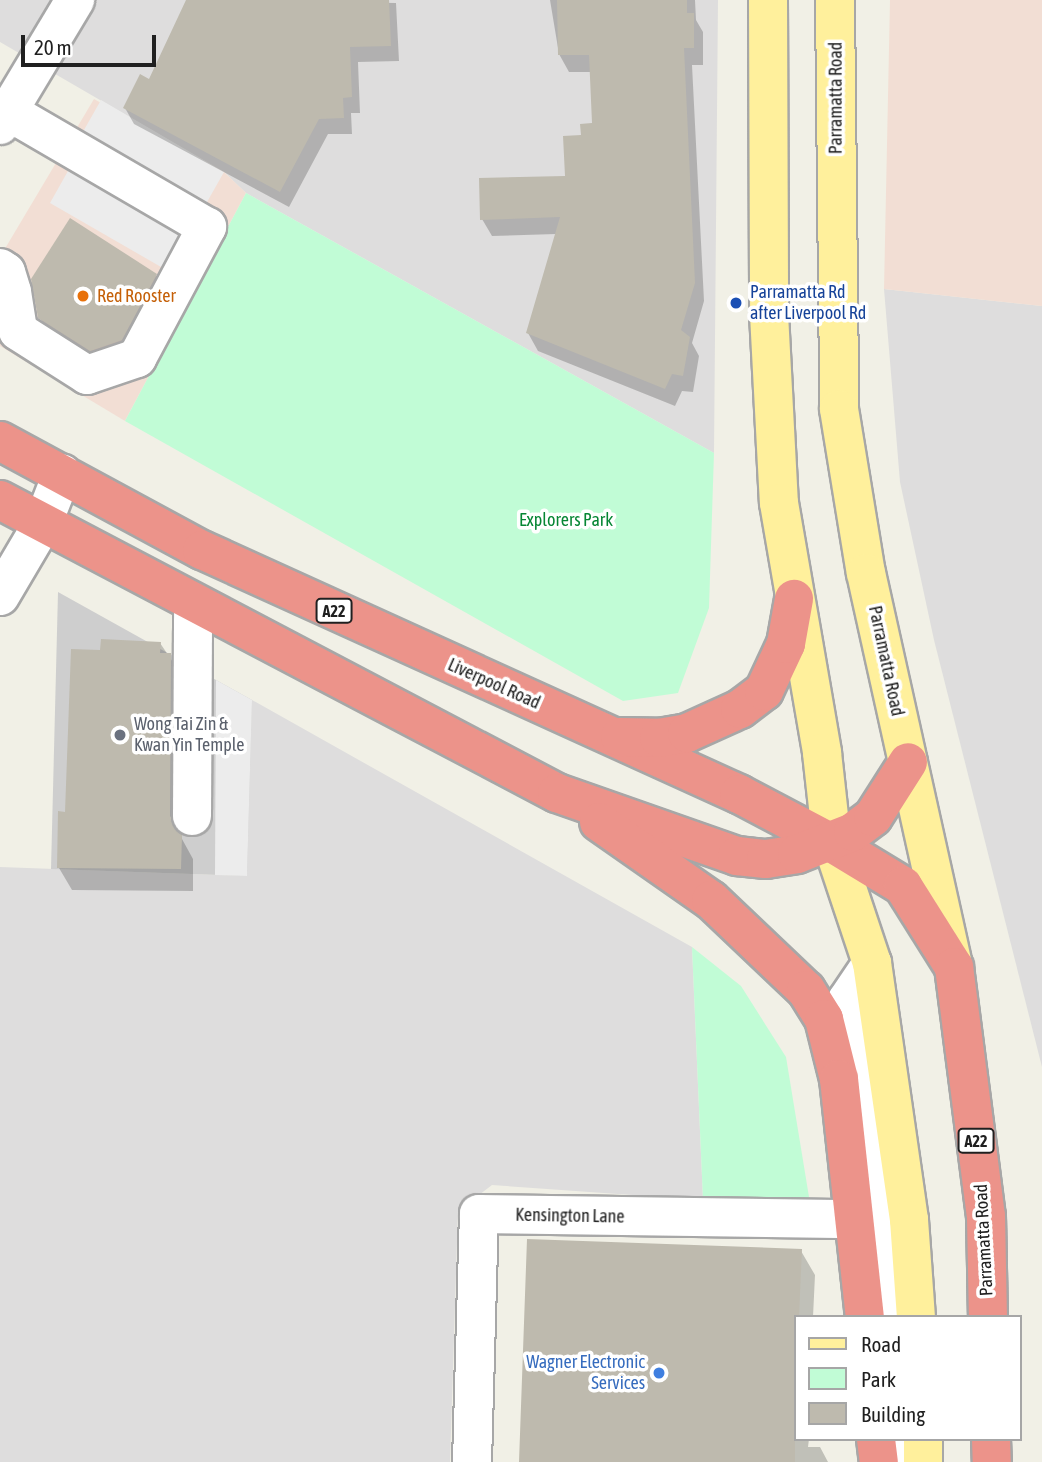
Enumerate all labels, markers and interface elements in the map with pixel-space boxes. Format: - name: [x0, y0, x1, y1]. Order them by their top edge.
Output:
- scale bar: [24, 21, 159, 65]
- text: 20 m: [34, 35, 72, 59]
- street label: Parramatta Road: [825, 42, 847, 154]
- place label: Parramatta Rd after Liverpool Rd: [750, 282, 866, 324]
- place label: Red Rooster: [97, 285, 176, 307]
- marker: Red Rooster: [75, 288, 91, 304]
- marker: Parramatta Rd after Liverpool Rd: [728, 295, 744, 311]
- park label: Explorers Park: [519, 509, 613, 531]
- road number: A22: [315, 598, 353, 624]
- street label: Parramatta Road: [864, 604, 908, 718]
- street label: Liverpool Road: [444, 654, 544, 714]
- place label: Wong Tai Zin & Kwan Yin Temple: [134, 714, 244, 756]
- marker: Wong Tai Zin & Kwan Yin Temple: [112, 727, 128, 743]
- road number: A22: [957, 1128, 995, 1154]
- street label: Parramatta Road: [970, 1183, 998, 1297]
- street label: Kensington Lane: [515, 1204, 625, 1228]
- legend: [794, 1315, 1021, 1441]
- text: Road: [861, 1332, 901, 1356]
- place label: Wagner Electronic Services: [526, 1352, 645, 1394]
- marker: Wagner Electronic Services: [651, 1365, 667, 1381]
- text: Park: [861, 1367, 896, 1391]
- text: Building: [861, 1402, 925, 1426]

